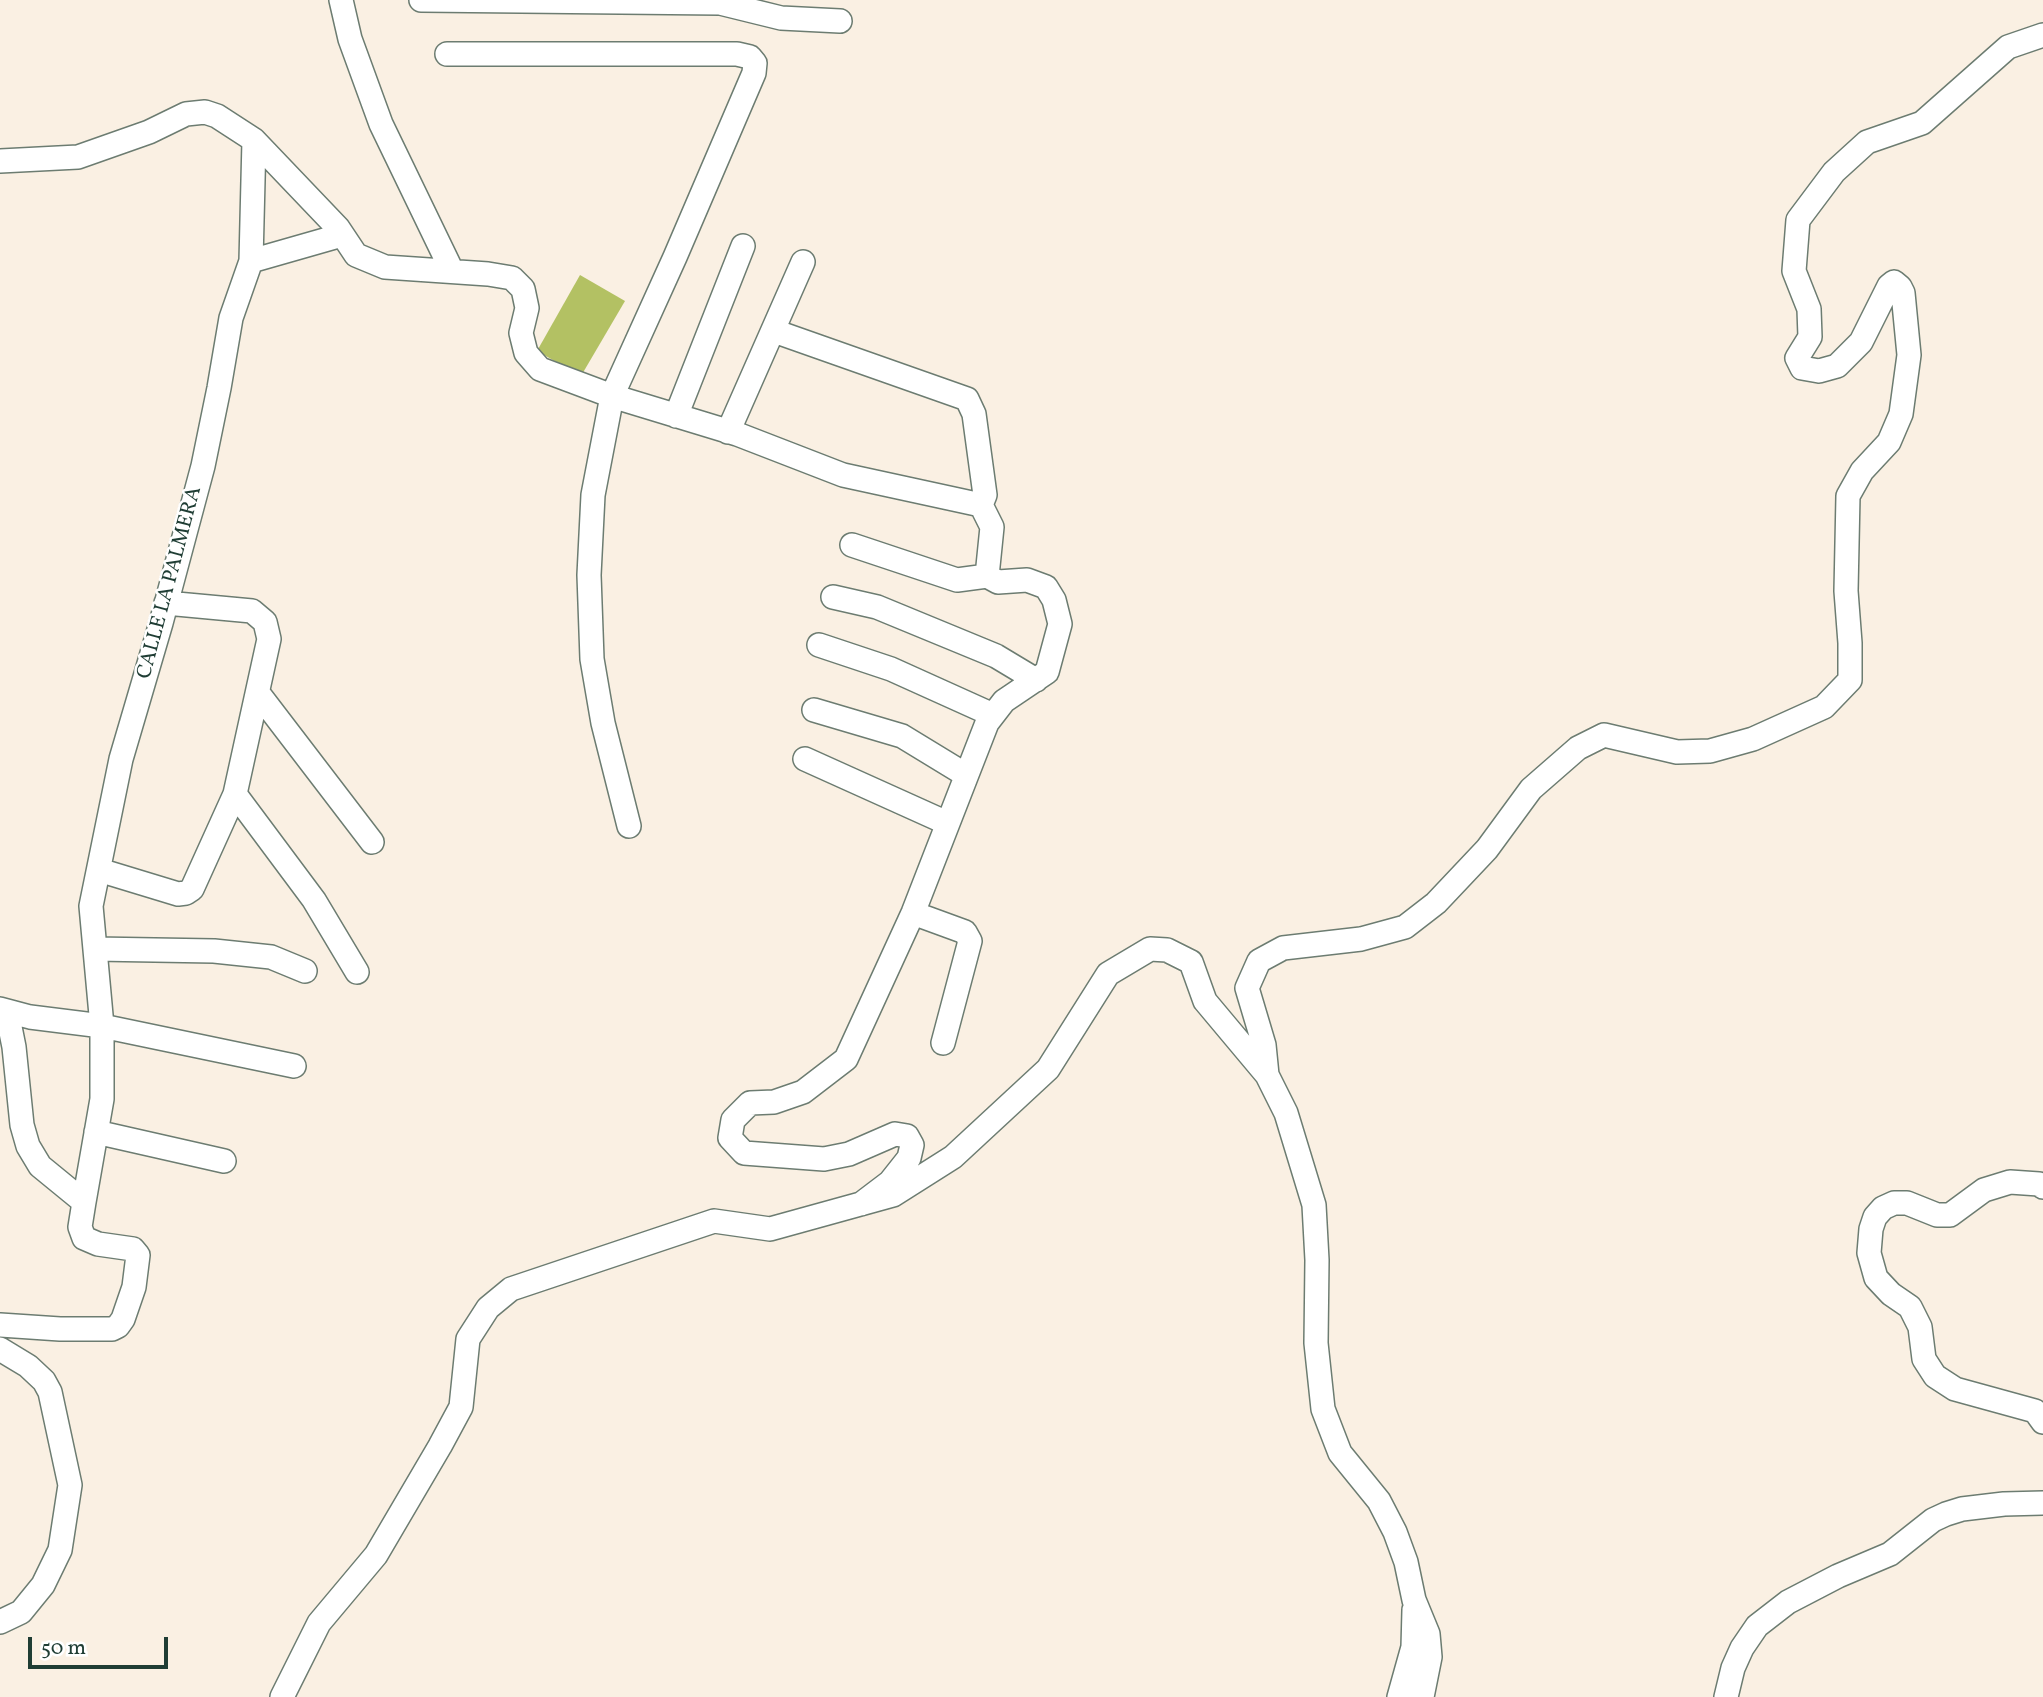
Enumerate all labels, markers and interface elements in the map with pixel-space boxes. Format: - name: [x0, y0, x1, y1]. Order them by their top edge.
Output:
- street label: CALLE LA PALMERA: [133, 484, 209, 682]
- scale bar: [32, 1624, 172, 1668]
- text: 50 m: [41, 1634, 86, 1663]

